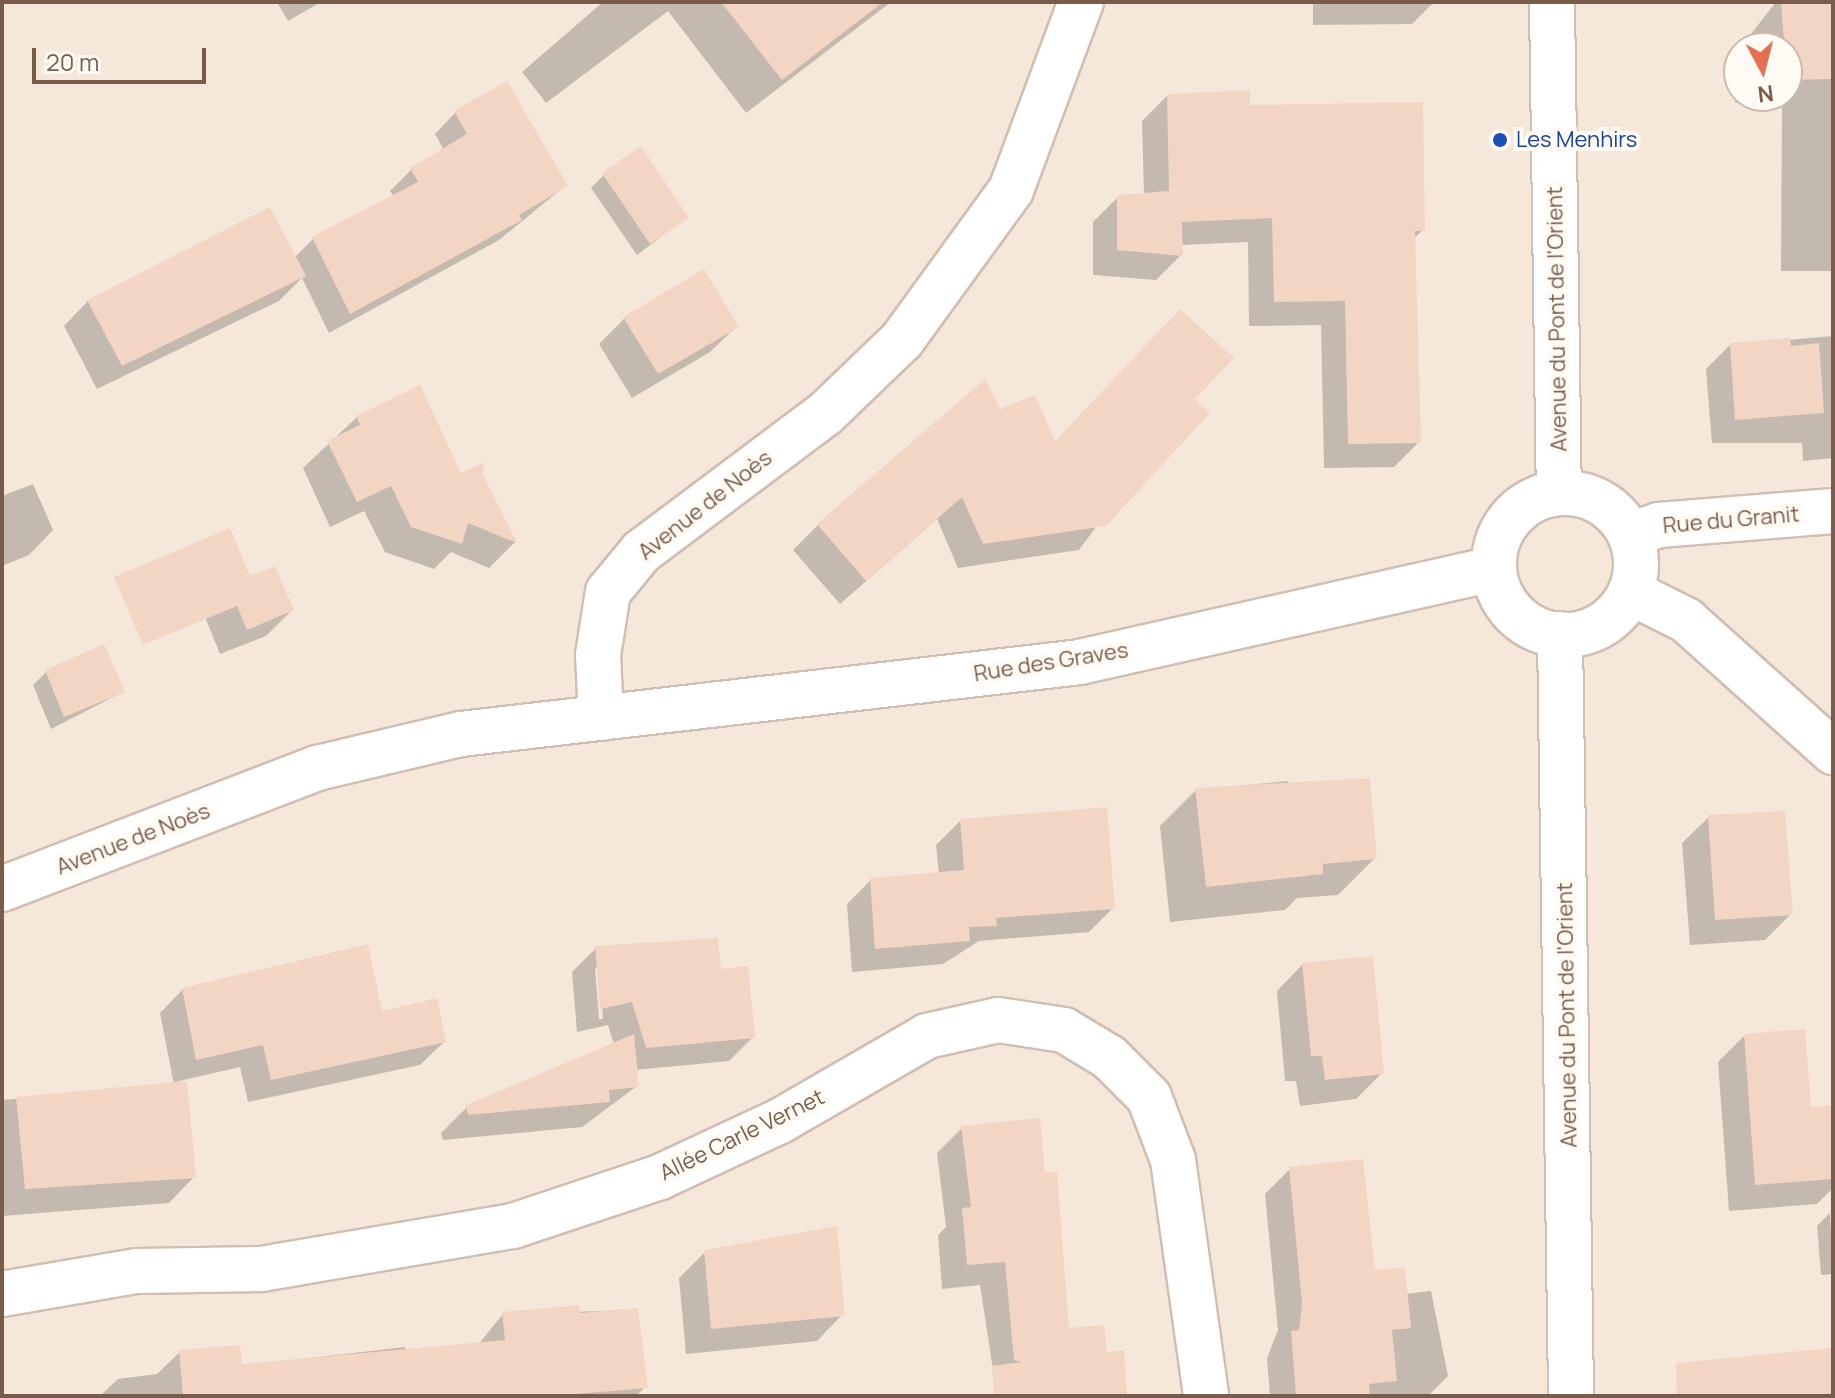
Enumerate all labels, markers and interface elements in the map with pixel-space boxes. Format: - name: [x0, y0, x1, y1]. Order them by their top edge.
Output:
- scale bar: [36, 32, 210, 82]
- north arrow: [1723, 32, 1803, 112]
- text: 20 m: [46, 45, 99, 78]
- text: N: [1756, 78, 1775, 110]
- place label: Les Menhirs: [1516, 127, 1637, 153]
- marker: Les Menhirs: [1491, 131, 1509, 149]
- street label: Avenue du Pont de l'Orient: [1541, 186, 1573, 452]
- street label: Avenue de Noès: [633, 445, 777, 565]
- street label: Rue du Granit: [1662, 501, 1800, 539]
- street label: Rue des Graves: [972, 637, 1130, 687]
- street label: Avenue de Noès: [52, 798, 214, 880]
- street label: Avenue du Pont de l'Orient: [1551, 882, 1583, 1148]
- street label: Allée Carle Vernet: [655, 1084, 829, 1186]

